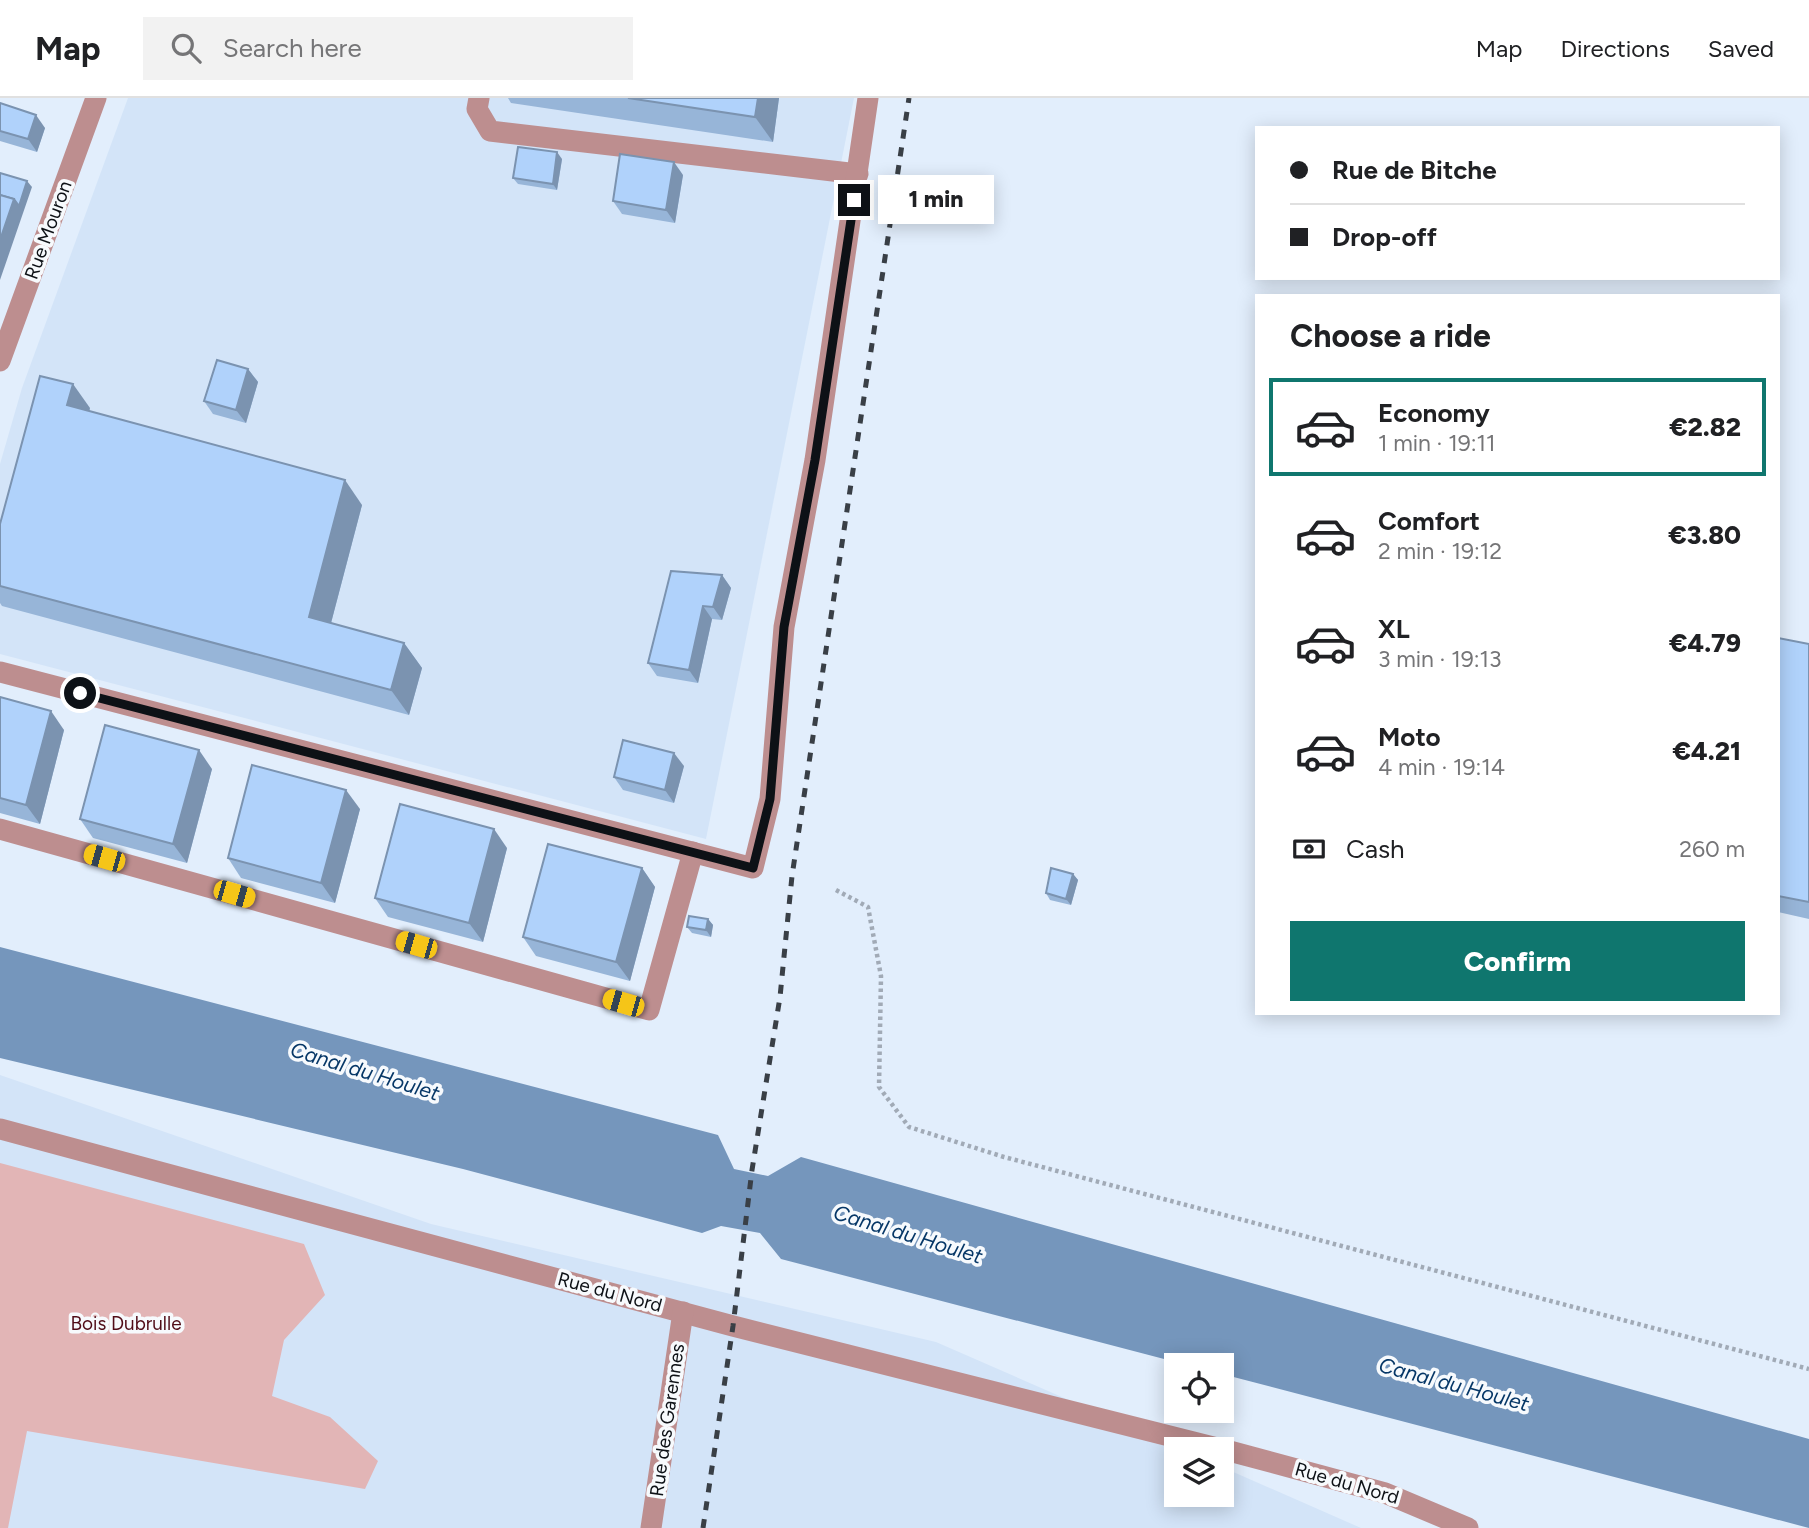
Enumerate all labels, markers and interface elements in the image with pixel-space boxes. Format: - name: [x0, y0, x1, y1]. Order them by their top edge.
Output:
- search box: [143, 17, 633, 80]
- text: Map: [35, 29, 101, 68]
- icon: search: [167, 29, 205, 67]
- text: Search here: [223, 32, 362, 64]
- text: Map: [1476, 34, 1522, 63]
- text: Directions: [1560, 34, 1670, 63]
- text: Saved: [1708, 34, 1774, 63]
- text: Rue de Bitche: [1332, 154, 1497, 186]
- callout: 1 min: [878, 176, 994, 224]
- street label: Rue Mouron: [20, 178, 76, 282]
- route end: [838, 184, 870, 216]
- text: 1 min: [909, 185, 963, 213]
- text: Drop-off: [1332, 221, 1437, 253]
- text: Choose a ride: [1290, 317, 1491, 355]
- icon: car: [1294, 396, 1357, 459]
- text: Economy: [1378, 397, 1490, 429]
- text: €2.82: [1669, 411, 1741, 443]
- text: 1 min · 19:11: [1378, 429, 1495, 457]
- icon: car: [1294, 504, 1357, 567]
- text: Comfort: [1378, 505, 1480, 537]
- text: €3.80: [1668, 519, 1741, 551]
- text: 2 min · 19:12: [1378, 537, 1502, 565]
- icon: car: [1294, 612, 1357, 675]
- text: XL: [1378, 613, 1410, 645]
- text: €4.79: [1669, 627, 1741, 659]
- text: 3 min · 19:13: [1378, 645, 1502, 673]
- route start: [64, 677, 96, 709]
- icon: car: [1294, 720, 1357, 783]
- text: Moto: [1378, 721, 1441, 753]
- text: €4.21: [1673, 735, 1741, 767]
- text: 4 min · 19:14: [1378, 753, 1505, 781]
- icon: cash: [1290, 830, 1328, 868]
- text: Cash: [1346, 833, 1405, 865]
- text: 260 m: [1679, 835, 1745, 863]
- car: [81, 842, 128, 874]
- car: [211, 878, 258, 910]
- button: Confirm: [1290, 921, 1745, 1001]
- car: [393, 929, 440, 961]
- car: [600, 987, 647, 1019]
- water label: Canal du Houlet: [287, 1036, 443, 1106]
- water label: Canal du Houlet: [830, 1199, 986, 1269]
- street label: Rue du Nord: [555, 1267, 665, 1317]
- park label: Bois Dubrulle: [70, 1312, 182, 1335]
- street label: Rue des Garennes: [645, 1342, 689, 1498]
- water label: Canal du Houlet: [1376, 1352, 1533, 1416]
- map controls: [1164, 1353, 1234, 1507]
- button: locate: [1164, 1353, 1234, 1423]
- button: layers: [1164, 1437, 1234, 1507]
- street label: Rue du Nord: [1292, 1457, 1402, 1509]

